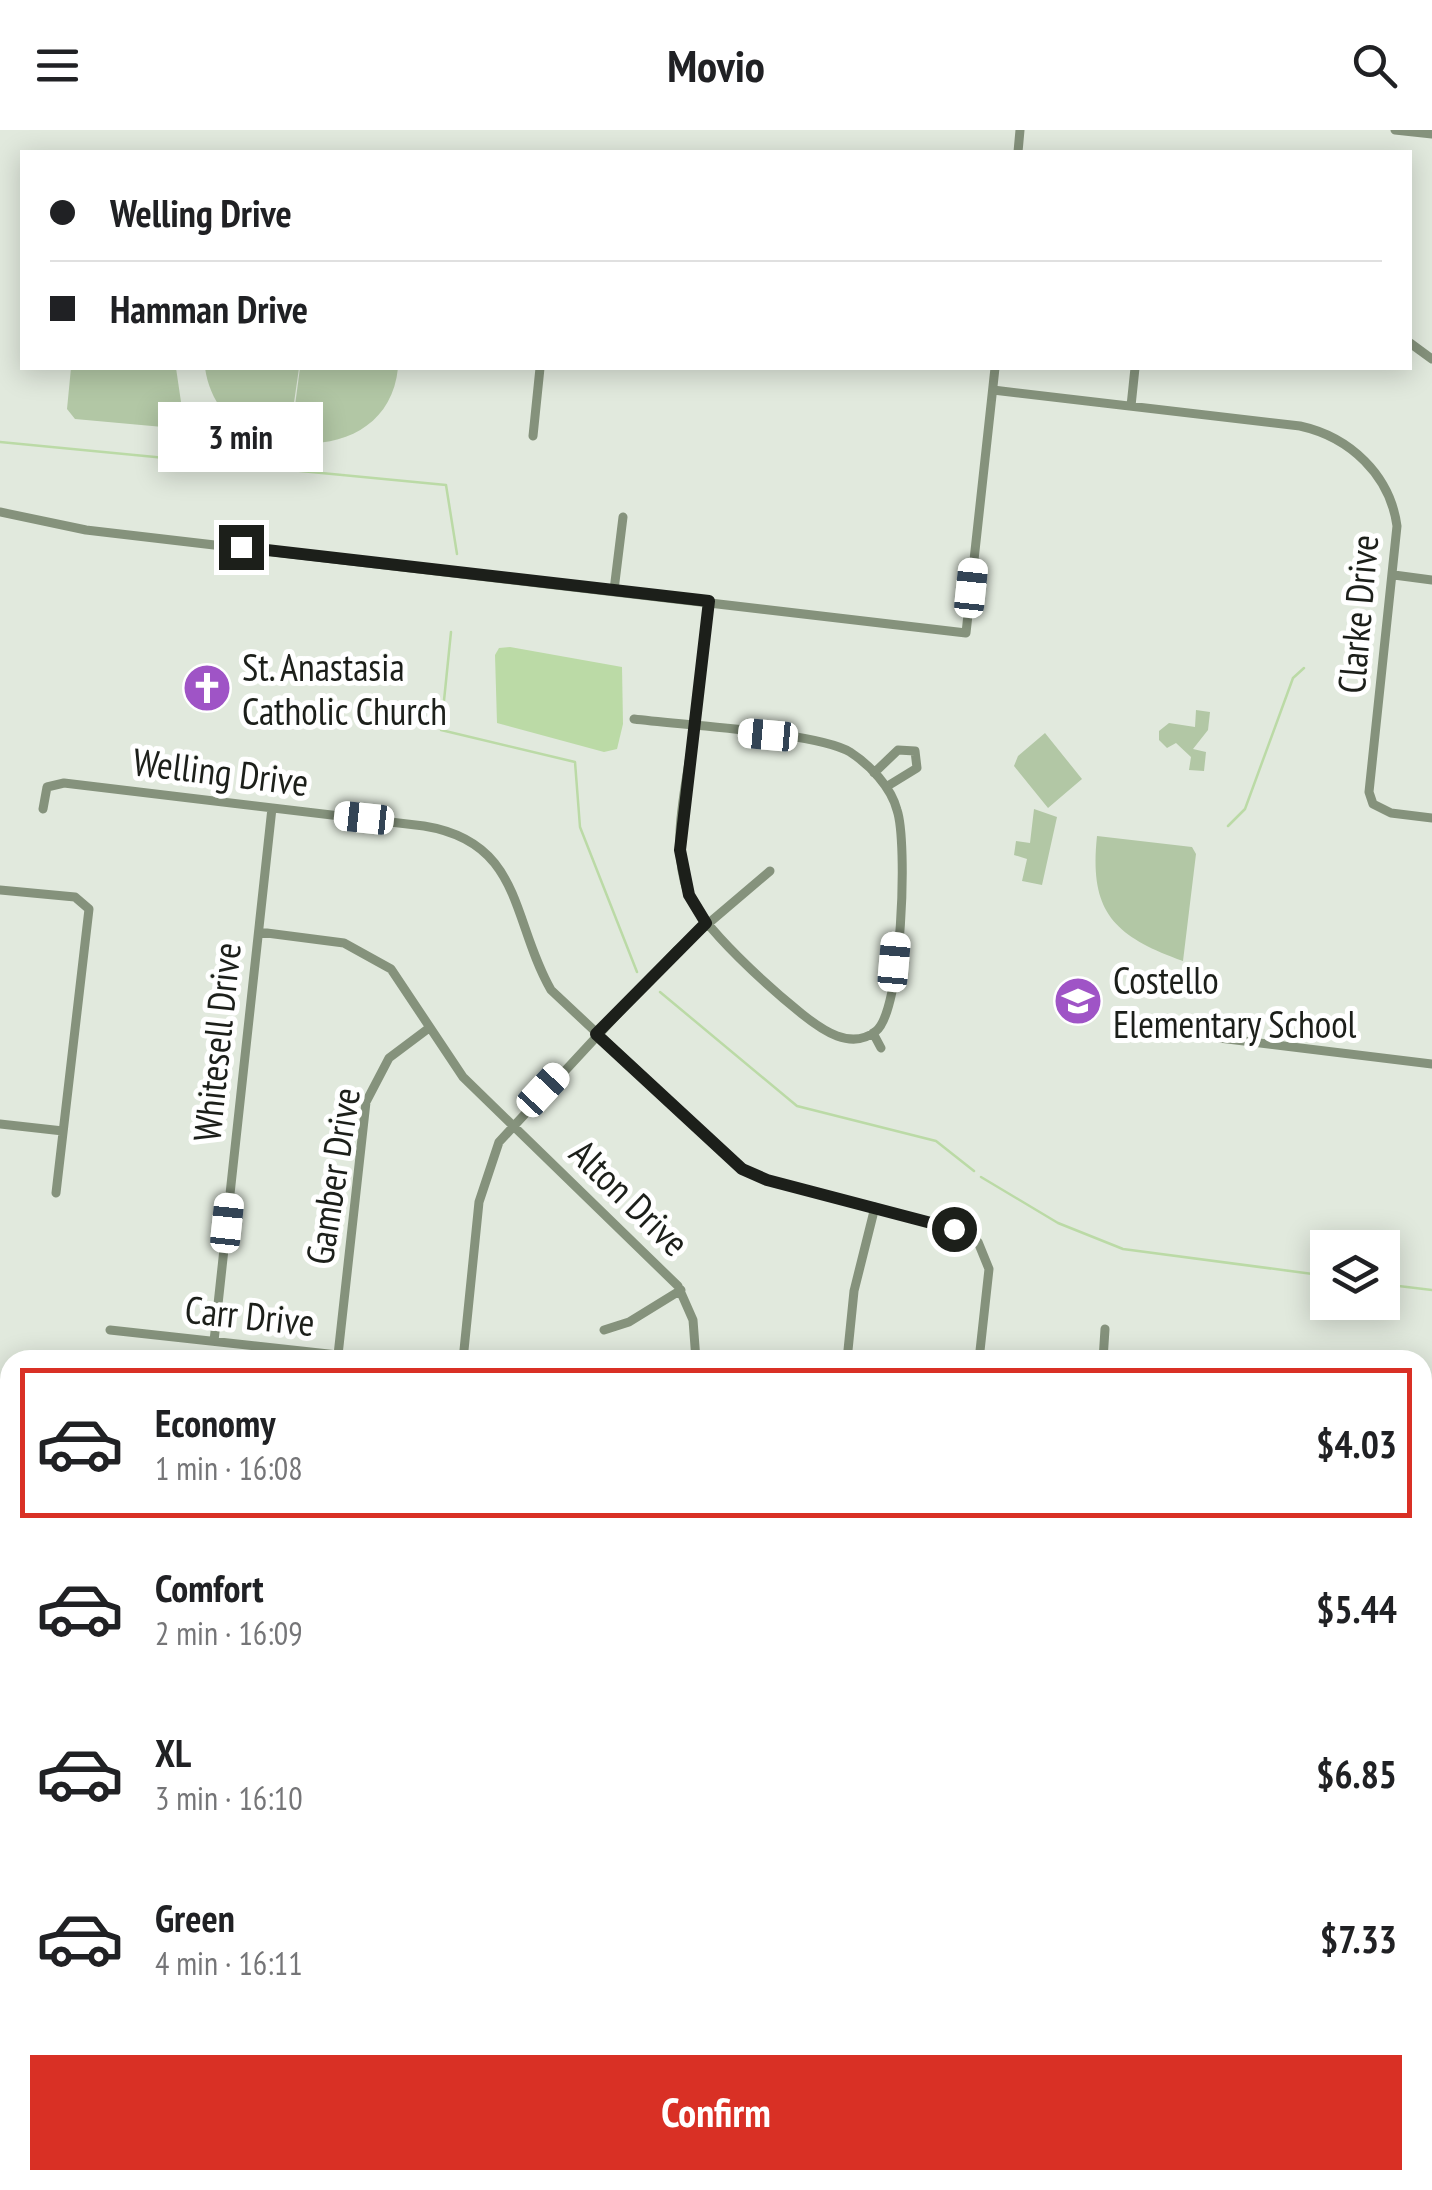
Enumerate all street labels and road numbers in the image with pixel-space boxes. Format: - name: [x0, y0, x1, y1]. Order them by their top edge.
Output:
- street label: Clarke Drive: [1326, 533, 1388, 695]
- street label: Welling Drive: [131, 736, 311, 806]
- street label: Whitesell Drive: [181, 940, 251, 1144]
- street label: Gamber Drive: [294, 1084, 370, 1268]
- street label: Alton Drive: [560, 1128, 700, 1266]
- street label: Carr Drive: [183, 1284, 317, 1346]

